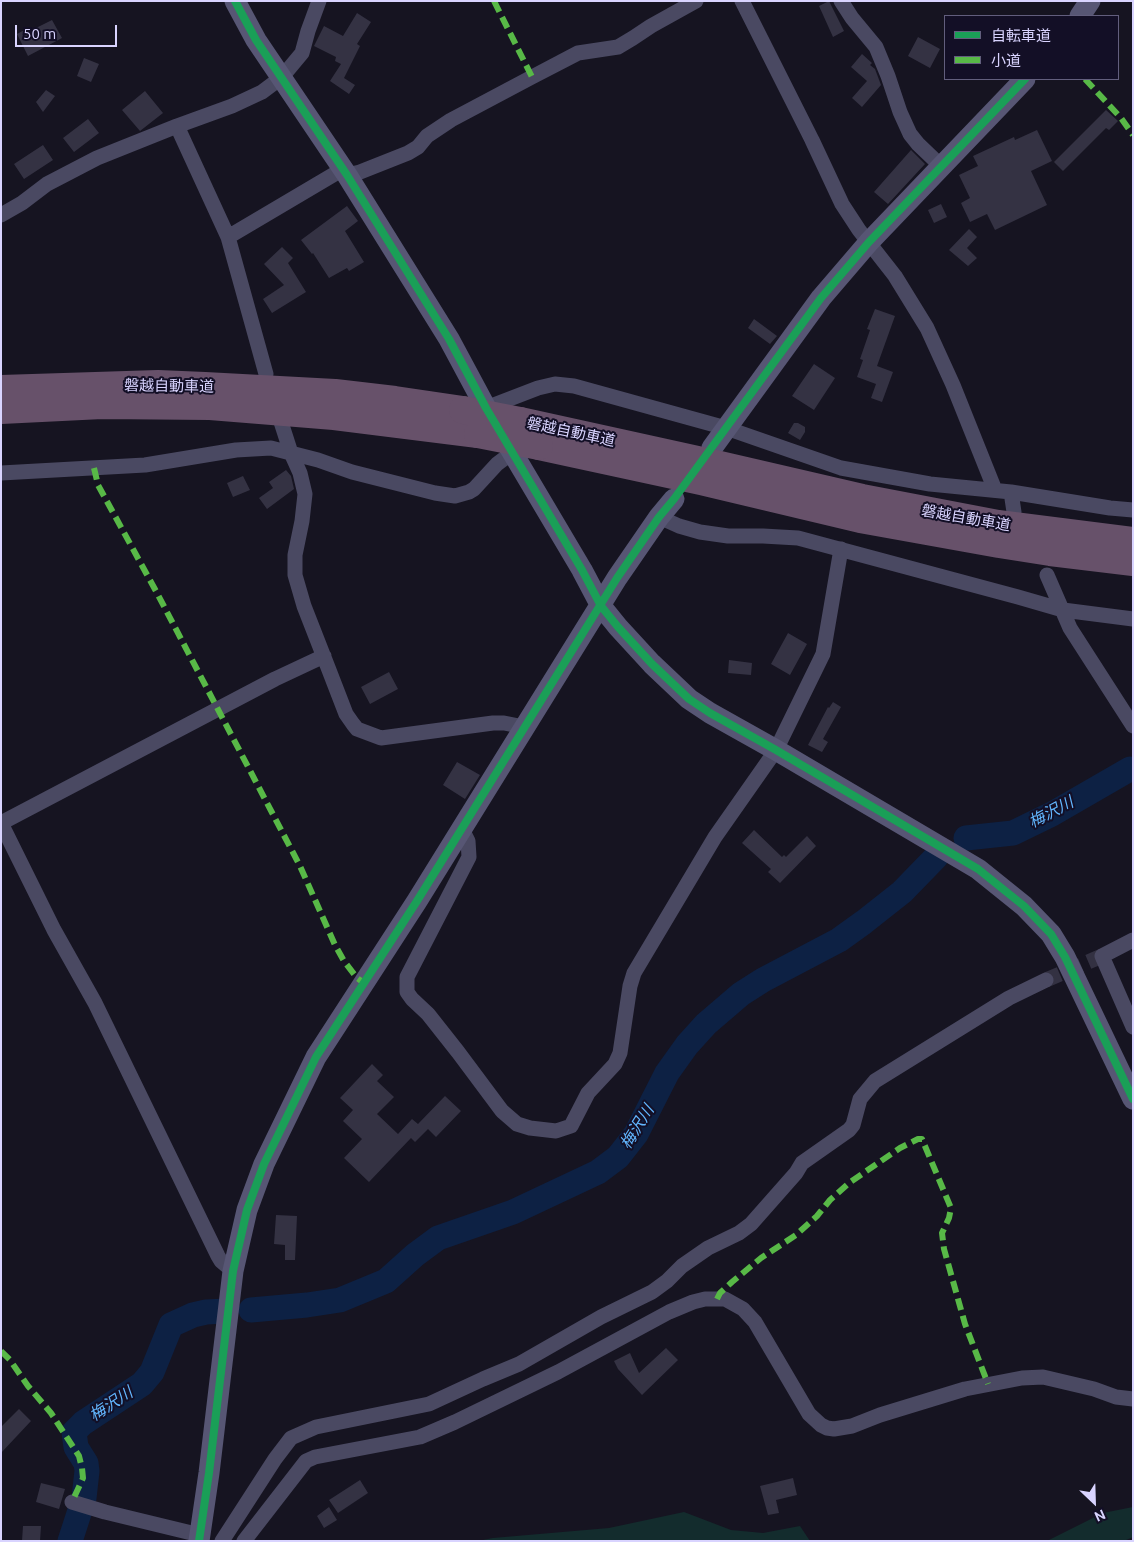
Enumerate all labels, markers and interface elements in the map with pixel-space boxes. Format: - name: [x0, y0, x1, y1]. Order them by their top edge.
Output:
- scale bar: [18, 15, 120, 47]
- legend: [944, 15, 1119, 80]
- text: 50 m: [23, 25, 56, 42]
- text: 自転車道: [991, 27, 1051, 44]
- text: 小道: [991, 52, 1021, 69]
- street label: 磐越自動車道: [124, 376, 214, 396]
- street label: 磐越自動車道: [525, 414, 617, 450]
- street label: 磐越自動車道: [920, 501, 1012, 535]
- water label: 梅沢川: [1025, 792, 1077, 832]
- water label: 梅沢川: [616, 1102, 658, 1152]
- water label: 梅沢川: [86, 1383, 136, 1425]
- north arrow: [1069, 1477, 1119, 1527]
- text: N: [1092, 1506, 1108, 1525]

